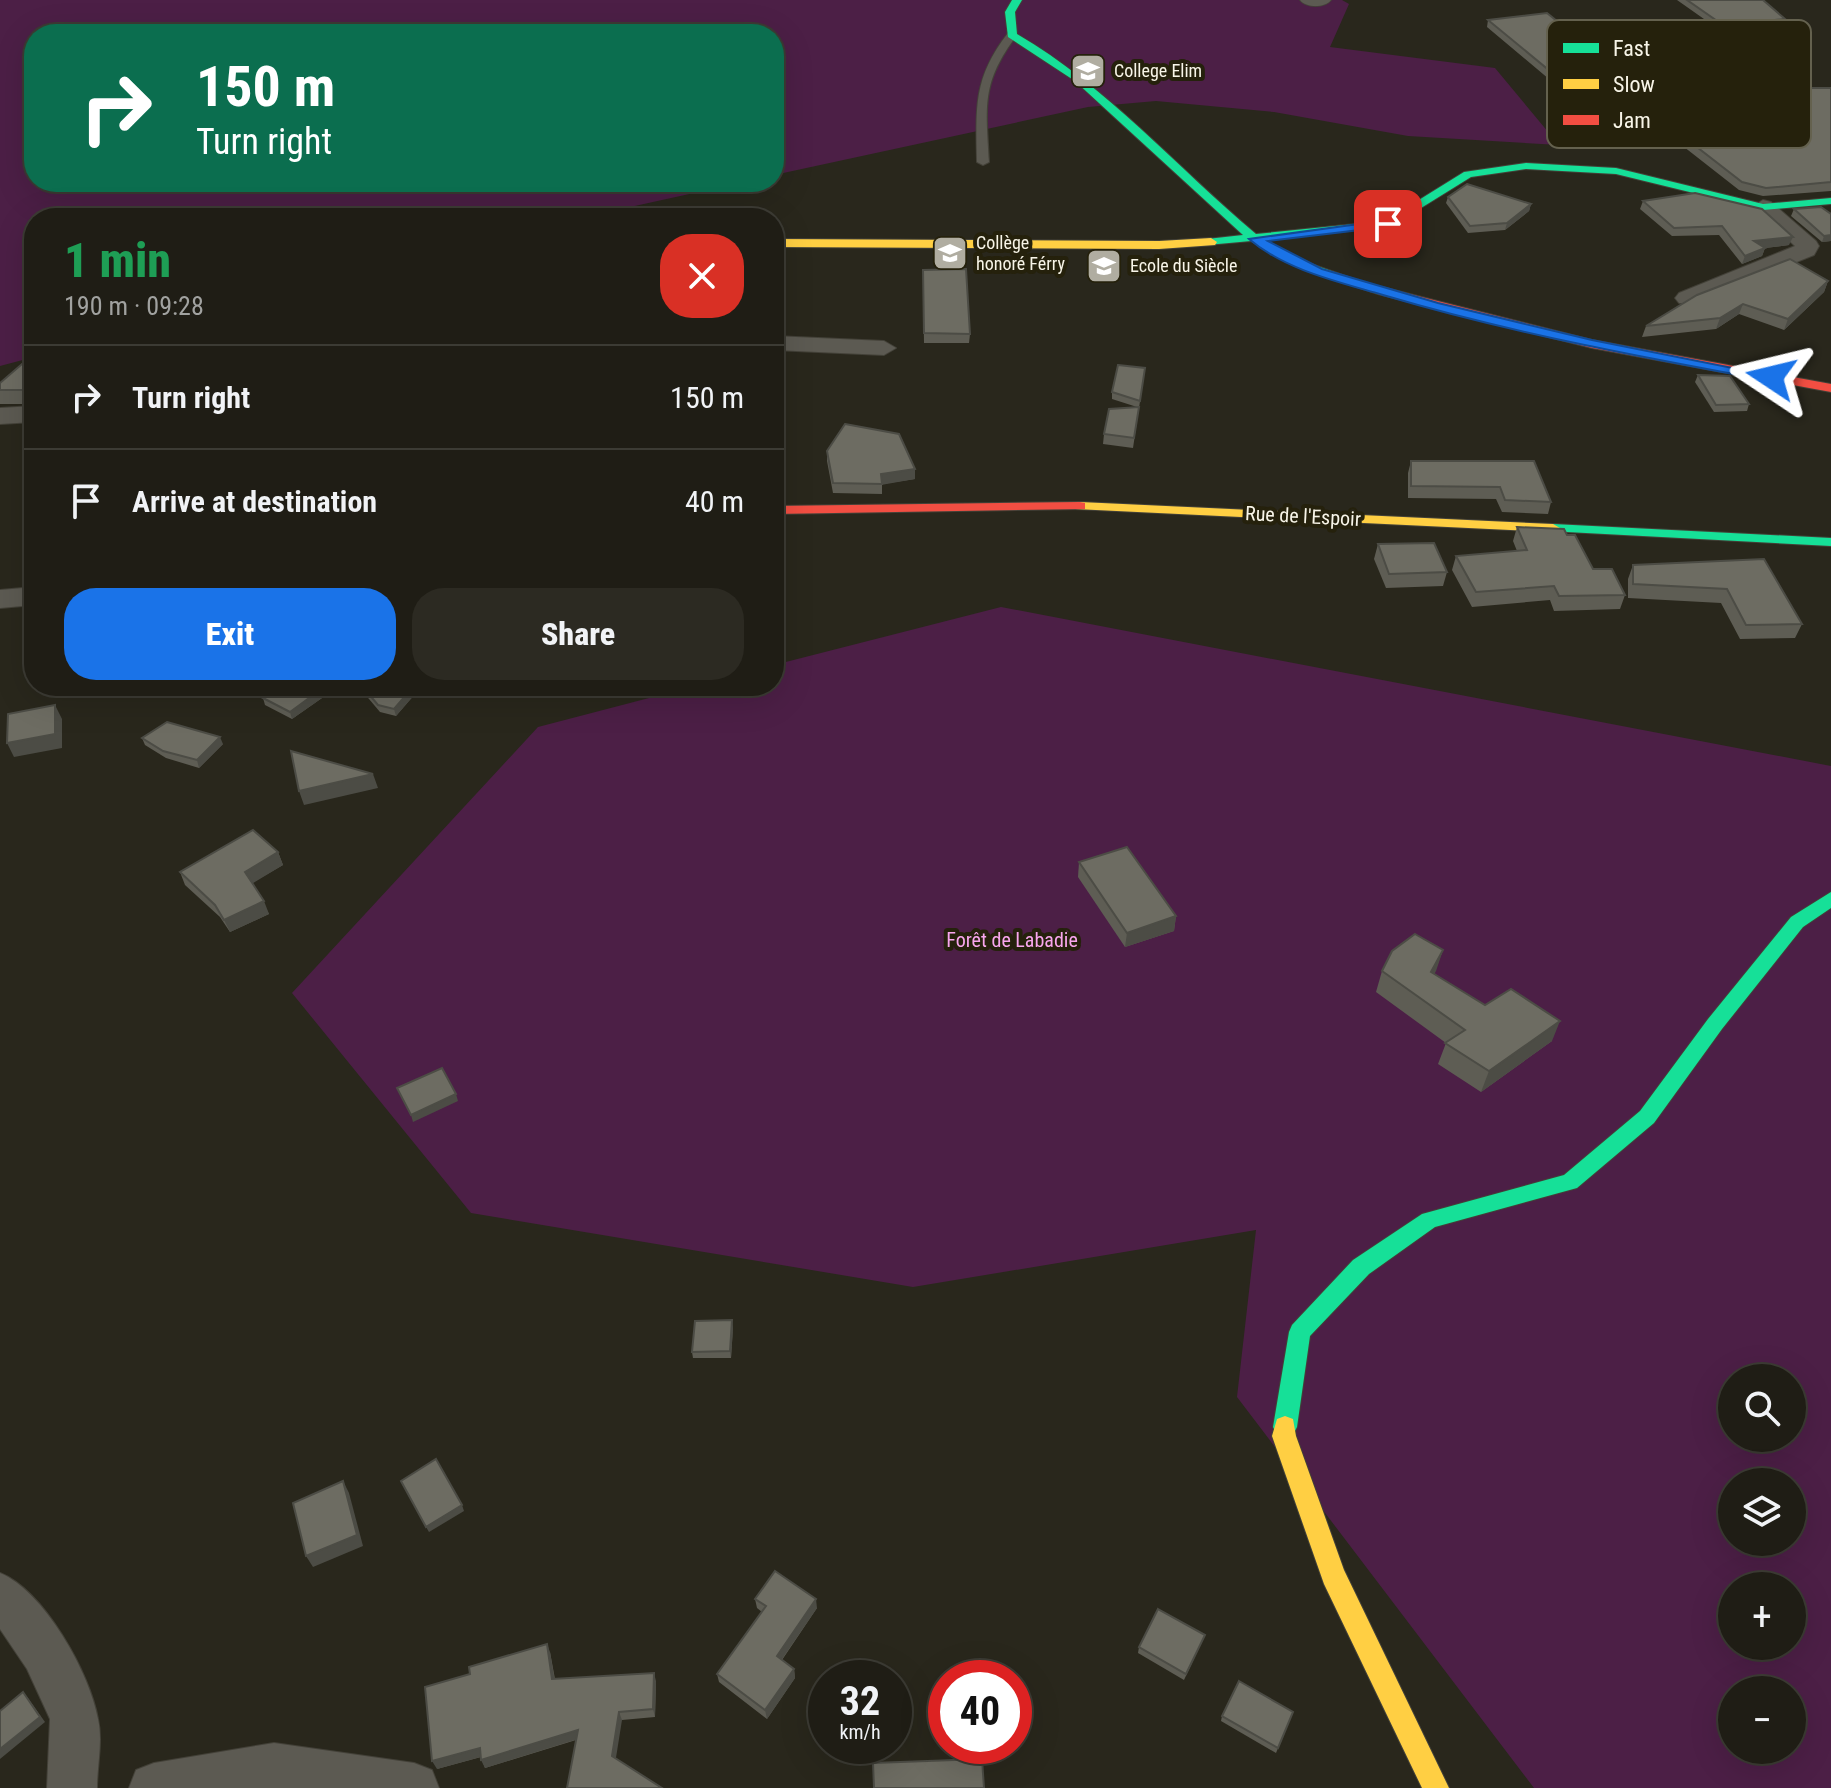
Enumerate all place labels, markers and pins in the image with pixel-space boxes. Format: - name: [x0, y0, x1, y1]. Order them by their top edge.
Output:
- school or university icon: College Elim: [1069, 52, 1107, 90]
- place label: College Elim: [1114, 60, 1202, 81]
- pin: [1354, 190, 1422, 258]
- place label: Collège honoré Férry: [976, 232, 1065, 274]
- school or university icon: Collège honoré Férry: [931, 234, 969, 272]
- school or university icon: Ecole du Siècle: [1085, 247, 1123, 285]
- place label: Ecole du Siècle: [1130, 255, 1237, 276]

